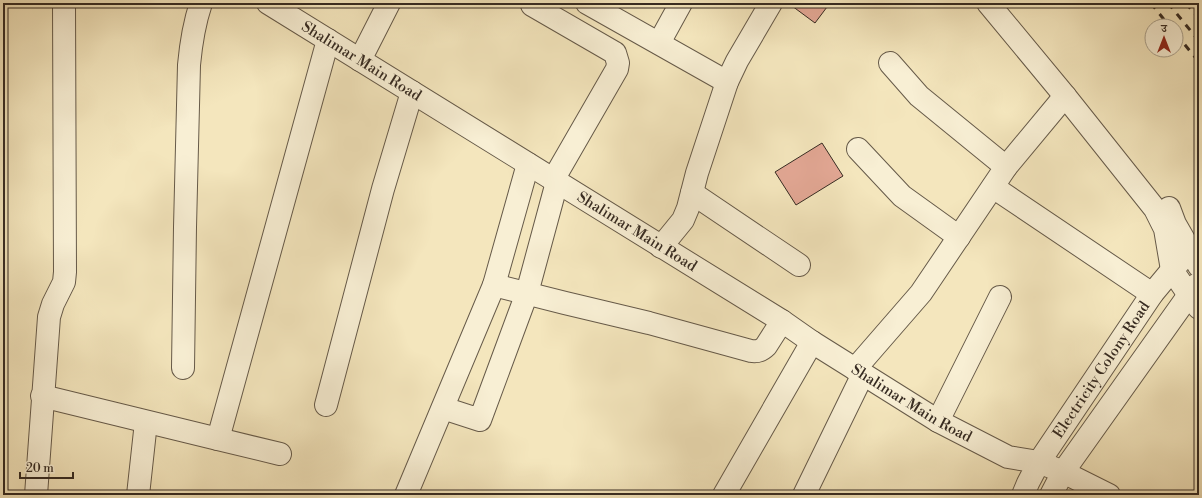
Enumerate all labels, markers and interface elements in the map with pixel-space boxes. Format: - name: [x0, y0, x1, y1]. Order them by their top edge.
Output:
- street label: Shalimar Main Road: [298, 17, 425, 106]
- north arrow: [1144, 18, 1184, 58]
- text: उ: [1160, 22, 1168, 36]
- street label: Shalimar Main Road: [573, 187, 701, 276]
- street label: Electricity Colony Road: [1049, 298, 1155, 442]
- street label: Shalimar Main Road: [848, 360, 975, 447]
- scale bar: [20, 454, 73, 480]
- text: 20 m: [26, 461, 54, 476]

